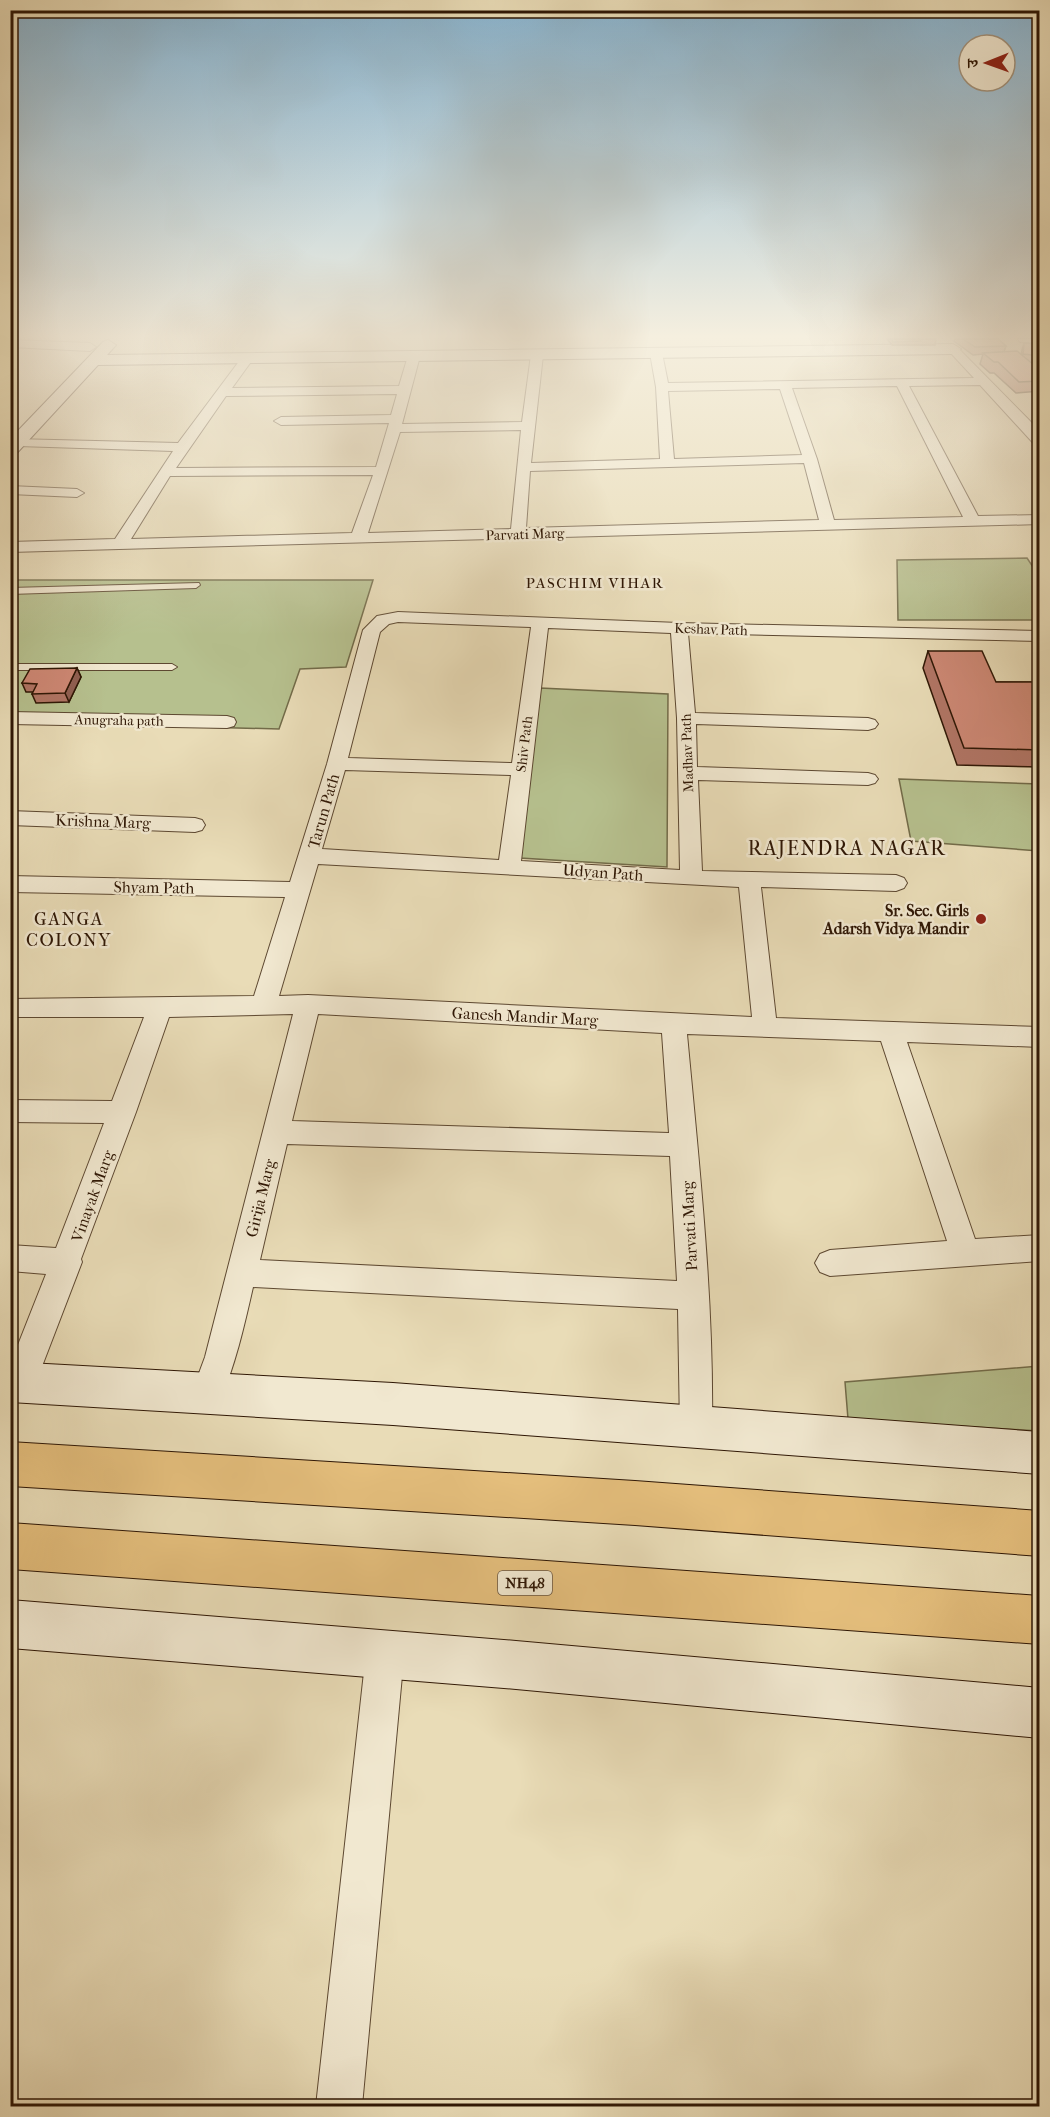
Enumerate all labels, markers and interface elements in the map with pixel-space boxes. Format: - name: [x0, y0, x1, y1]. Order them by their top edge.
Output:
- north arrow: [957, 33, 1017, 93]
- text: उ: [963, 57, 982, 68]
- street label: Parvati Marg: [485, 525, 565, 544]
- district label: PASCHIM VIHAR: [526, 574, 664, 592]
- street label: Keshav Path: [674, 620, 748, 639]
- street label: Anugraha path: [73, 711, 164, 730]
- street label: Madhav Path: [678, 713, 697, 793]
- street label: Shiv Path: [513, 715, 536, 773]
- street label: Tarun Path: [304, 771, 343, 851]
- street label: Krishna Marg: [55, 810, 151, 833]
- district label: RAJENDRA NAGAR: [748, 837, 946, 860]
- street label: Udyan Path: [562, 860, 644, 885]
- street label: Shyam Path: [113, 877, 195, 898]
- place label: Sr. Sec. Girls Adarsh Vidya Mandir: [822, 901, 970, 939]
- district label: GANGA COLONY: [26, 909, 112, 951]
- marker: Sr. Sec. Girls Adarsh Vidya Mandir: [974, 912, 988, 926]
- street label: Ganesh Mandir Marg: [451, 1003, 599, 1030]
- street label: Vinayak Marg: [67, 1147, 118, 1246]
- street label: Girija Marg: [242, 1157, 279, 1239]
- street label: Parvati Marg: [678, 1180, 701, 1271]
- road number: NH48: [498, 1571, 552, 1595]

